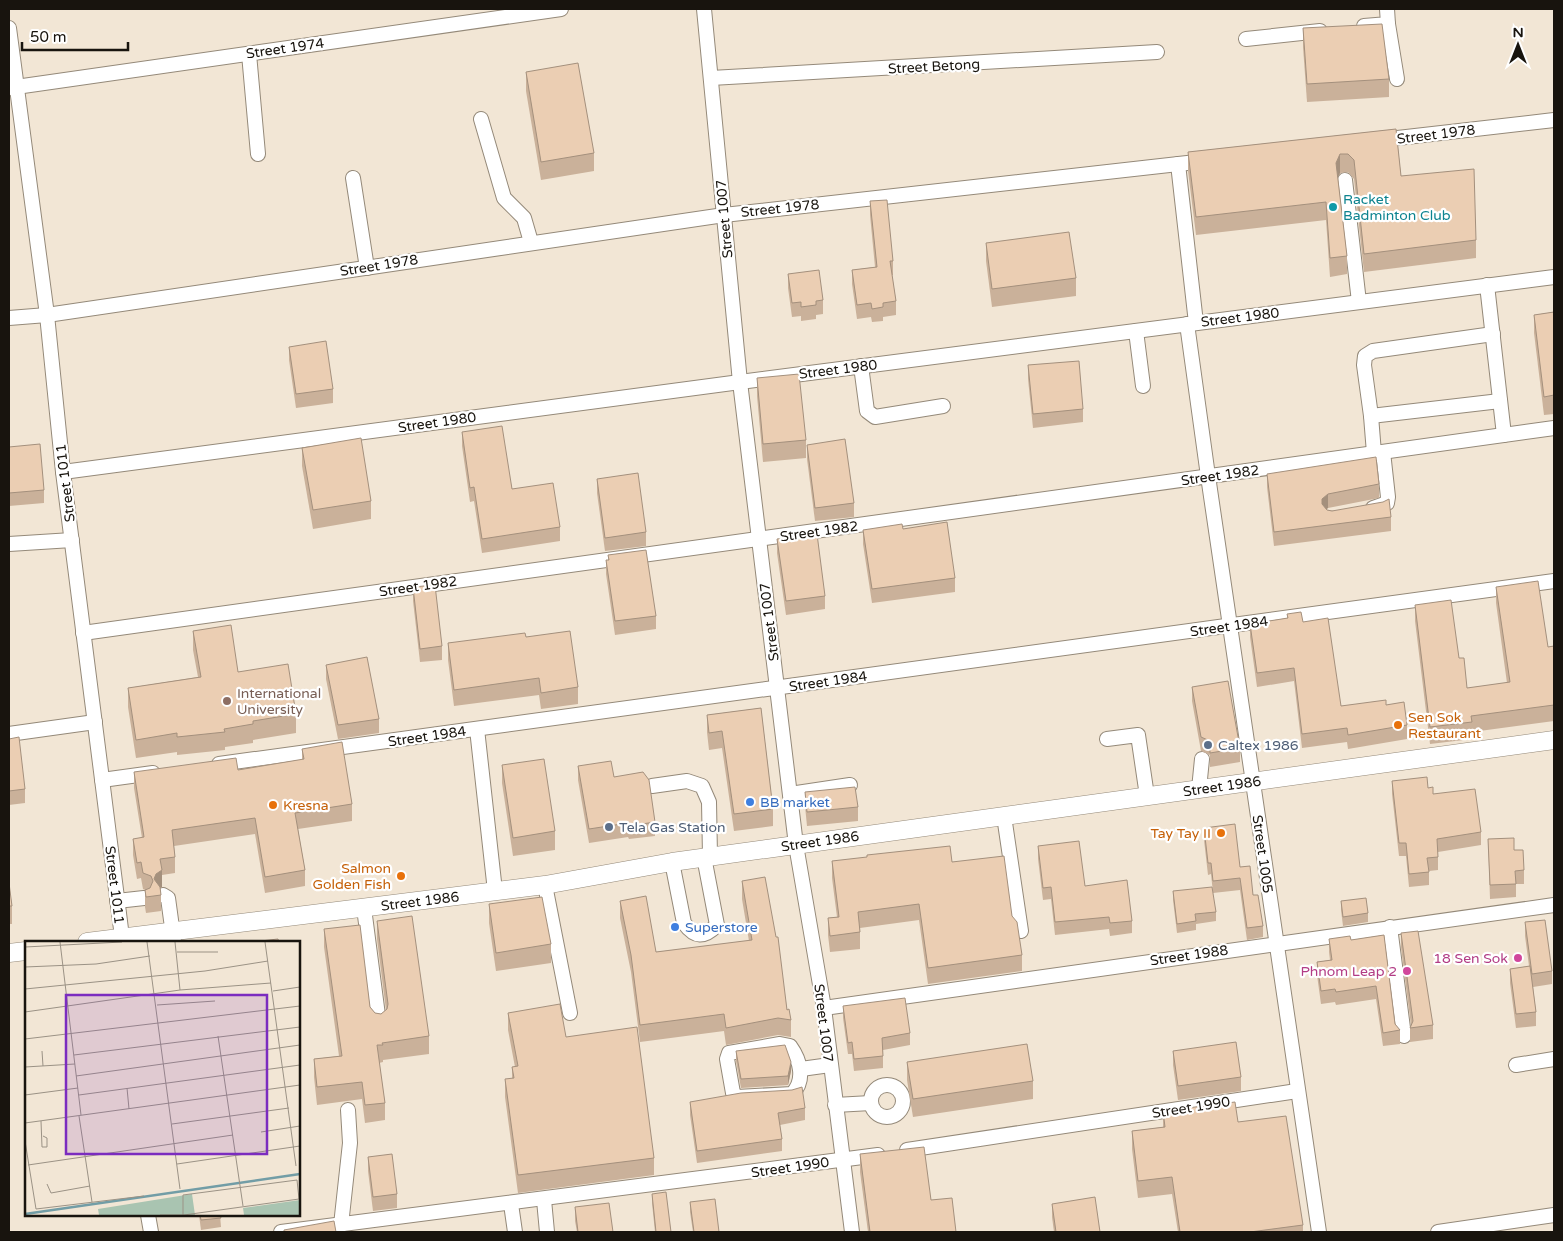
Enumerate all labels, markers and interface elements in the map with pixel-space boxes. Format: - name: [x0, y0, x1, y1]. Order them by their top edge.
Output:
- scale bar: [22, 20, 129, 52]
- north arrow: [1493, 20, 1543, 70]
- text: N: [1512, 24, 1524, 41]
- text: 50 m: [30, 28, 67, 46]
- street label: Street 1974: [245, 35, 325, 62]
- street label: Street Betong: [887, 56, 981, 77]
- street label: Street 1978: [1396, 121, 1476, 148]
- street label: Street 1007: [713, 179, 736, 259]
- place label: Racket Badminton Club: [1343, 191, 1451, 224]
- street label: Street 1978: [740, 196, 820, 221]
- marker: Racket Badminton Club: [1327, 201, 1339, 213]
- street label: Street 1978: [339, 251, 420, 280]
- street label: Street 1980: [1200, 304, 1280, 331]
- street label: Street 1980: [798, 356, 878, 383]
- street label: Street 1980: [397, 409, 477, 436]
- street label: Street 1011: [52, 443, 79, 523]
- street label: Street 1982: [1180, 462, 1260, 489]
- street label: Street 1982: [779, 518, 859, 545]
- street label: Street 1982: [378, 573, 458, 600]
- street label: Street 1007: [756, 582, 783, 662]
- street label: Street 1984: [1189, 613, 1269, 640]
- street label: Street 1984: [788, 668, 868, 695]
- place label: International University: [237, 685, 321, 718]
- marker: International University: [221, 695, 233, 707]
- place label: Sen Sok Restaurant: [1408, 709, 1482, 742]
- marker: Sen Sok Restaurant: [1392, 719, 1404, 731]
- street label: Street 1984: [387, 723, 467, 750]
- place label: Caltex 1986: [1218, 737, 1299, 754]
- marker: Caltex 1986: [1202, 739, 1214, 751]
- street label: Street 1986: [1182, 773, 1262, 800]
- place label: BB market: [760, 794, 831, 811]
- marker: BB market: [744, 796, 756, 808]
- place label: Kresna: [283, 797, 329, 814]
- marker: Kresna: [267, 799, 279, 811]
- street label: Street 1005: [1249, 814, 1276, 894]
- place label: Tela Gas Station: [619, 819, 726, 836]
- marker: Tela Gas Station: [603, 821, 615, 833]
- place label: Tay Tay II: [1150, 825, 1211, 842]
- marker: Tay Tay II: [1215, 827, 1227, 839]
- street label: Street 1986: [780, 828, 860, 855]
- street label: Street 1011: [101, 845, 128, 925]
- place label: Salmon Golden Fish: [312, 860, 391, 893]
- marker: Salmon Golden Fish: [395, 870, 407, 882]
- street label: Street 1986: [380, 888, 460, 915]
- place label: Superstore: [685, 919, 758, 936]
- marker: Superstore: [669, 921, 681, 933]
- inset map: [25, 941, 300, 1216]
- street label: Street 1988: [1149, 942, 1229, 969]
- place label: 18 Sen Sok: [1433, 950, 1508, 967]
- marker: 18 Sen Sok: [1512, 952, 1524, 964]
- place label: Phnom Leap 2: [1300, 963, 1397, 980]
- marker: Phnom Leap 2: [1401, 965, 1413, 977]
- street label: Street 1007: [810, 983, 837, 1063]
- street label: Street 1990: [1151, 1093, 1232, 1122]
- street label: Street 1990: [750, 1154, 830, 1181]

